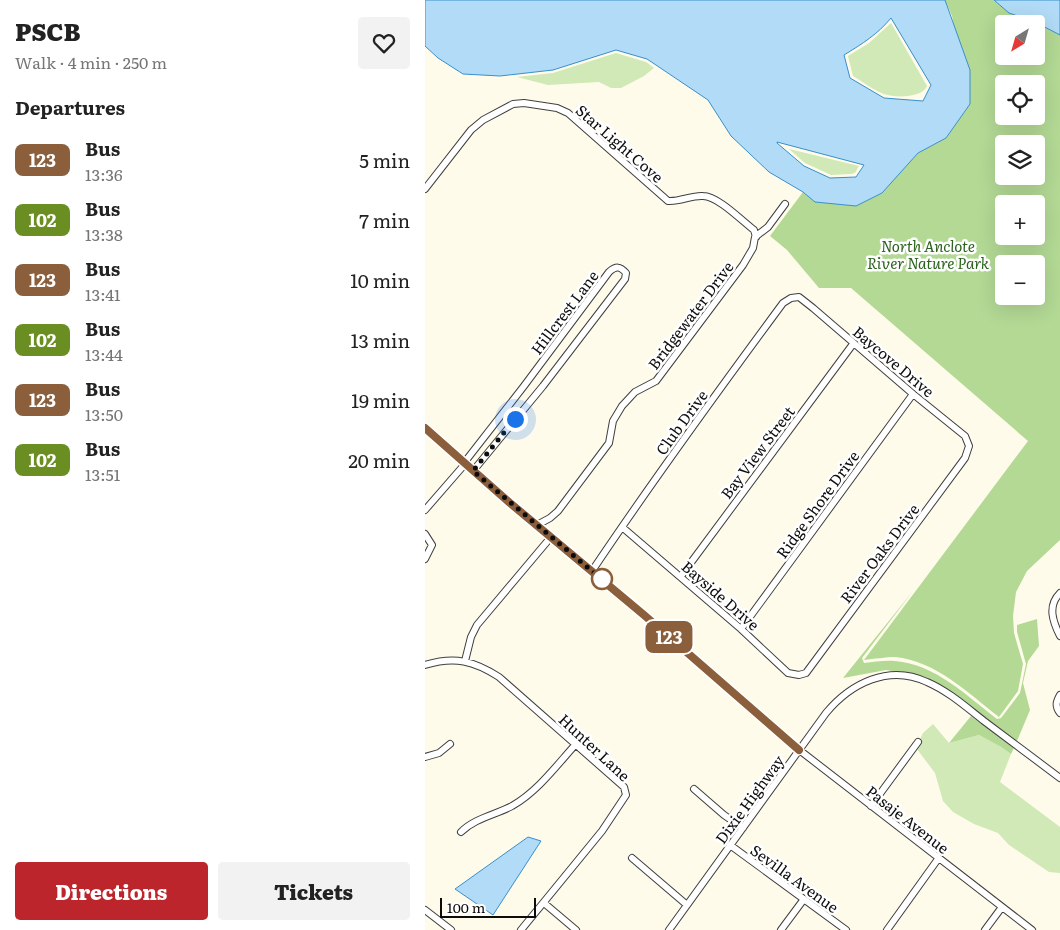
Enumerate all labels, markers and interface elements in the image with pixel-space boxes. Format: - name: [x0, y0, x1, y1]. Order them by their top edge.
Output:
- text: PSCB: [15, 13, 81, 48]
- north arrow: [995, 15, 1045, 65]
- map controls: [995, 15, 1045, 305]
- button: heart: [358, 17, 410, 69]
- text: Walk · 4 min · 250 m: [15, 50, 167, 74]
- button: locate: [995, 75, 1045, 125]
- text: Departures: [15, 93, 125, 121]
- street label: Star Light Cove: [571, 98, 669, 188]
- text: Bus: [85, 134, 120, 162]
- button: layers: [995, 135, 1045, 185]
- text: 123: [29, 146, 56, 173]
- text: 5 min: [359, 146, 410, 174]
- text: 13:36: [85, 162, 123, 186]
- text: Bus: [85, 194, 120, 222]
- button: +: [995, 195, 1045, 245]
- text: 102: [29, 206, 56, 233]
- text: 7 min: [359, 206, 410, 234]
- text: 13:38: [85, 222, 123, 246]
- park label: North Anclote River Nature Park: [867, 234, 990, 274]
- text: Bus: [85, 254, 120, 282]
- button: −: [995, 255, 1045, 305]
- street label: Bridgewater Drive: [642, 256, 739, 374]
- street label: Hillcrest Lane: [525, 265, 603, 359]
- text: 123: [29, 266, 56, 293]
- text: 10 min: [350, 266, 410, 294]
- text: 13:41: [85, 282, 121, 306]
- text: Bus: [85, 314, 120, 342]
- street label: Baycove Drive: [848, 320, 940, 402]
- text: 102: [29, 326, 56, 353]
- text: 13 min: [351, 326, 410, 354]
- text: 13:44: [85, 342, 123, 366]
- text: Bus: [85, 374, 120, 402]
- street label: Club Drive: [649, 384, 713, 459]
- text: 123: [29, 386, 56, 413]
- text: 19 min: [351, 386, 410, 414]
- street label: Bay View Street: [714, 401, 800, 503]
- text: 13:50: [85, 402, 123, 426]
- your location: [503, 407, 528, 432]
- text: Bus: [85, 434, 120, 462]
- street label: Ridge Shore Drive: [770, 445, 864, 563]
- text: 102: [29, 446, 56, 473]
- text: 20 min: [348, 446, 410, 474]
- text: 13:51: [85, 462, 120, 486]
- street label: River Oaks Drive: [834, 498, 924, 608]
- street label: Bayside Drive: [677, 555, 765, 635]
- unlabelled marker: [591, 568, 613, 590]
- line badge: 123: [640, 621, 698, 653]
- text: 123: [655, 623, 683, 650]
- street label: Hunter Lane: [554, 708, 636, 786]
- street label: Dixie Highway: [709, 750, 789, 848]
- street label: Pasaje Avenue: [862, 779, 955, 859]
- street label: Sevilla Avenue: [746, 838, 844, 918]
- button: Directions: [15, 862, 208, 920]
- button: Tickets: [218, 862, 410, 920]
- scale bar: [440, 895, 536, 918]
- text: 100 m: [447, 897, 485, 917]

